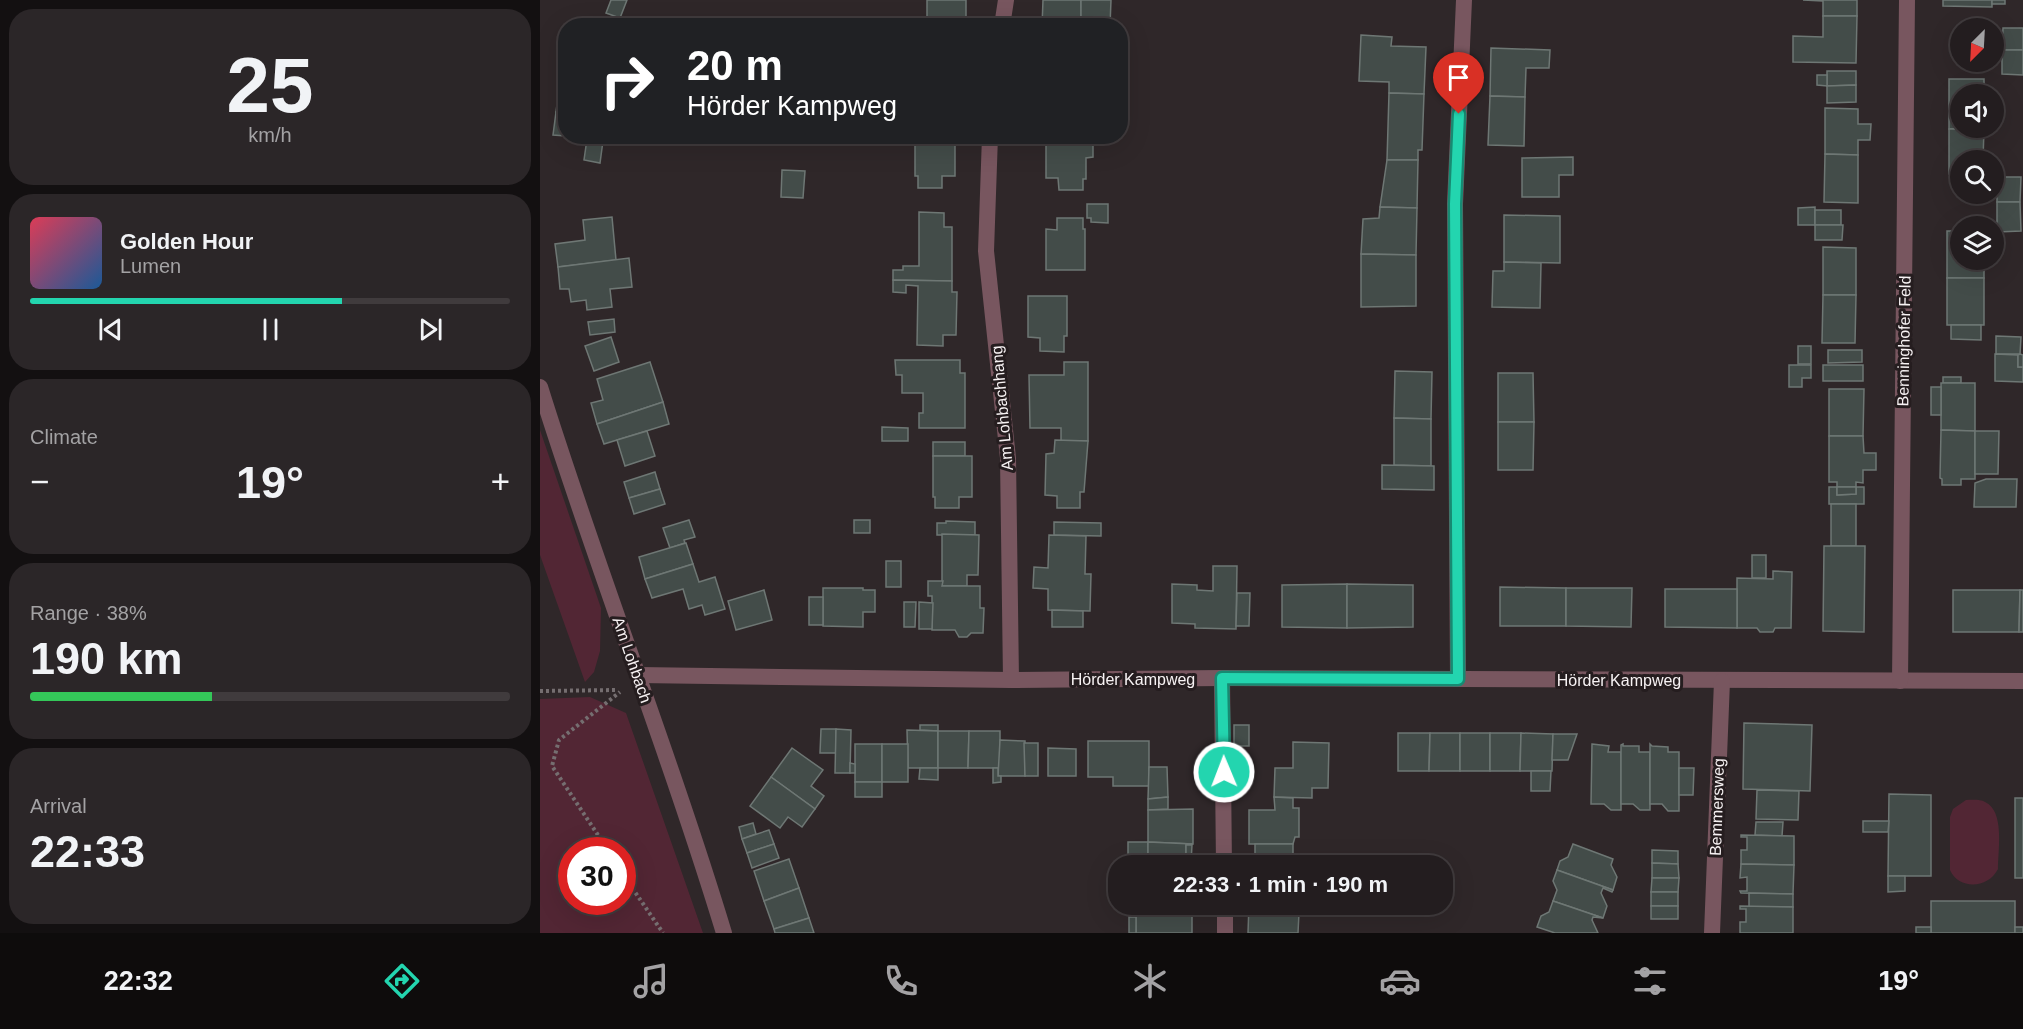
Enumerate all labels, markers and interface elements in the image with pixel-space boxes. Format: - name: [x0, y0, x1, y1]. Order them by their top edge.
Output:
- north arrow: [1950, 18, 2004, 72]
- map controls: [1950, 18, 2004, 270]
- text: 25: [227, 41, 313, 129]
- icon: right: [588, 42, 666, 120]
- text: 20 m: [687, 42, 783, 89]
- pin: [1433, 52, 1484, 114]
- icon: arrive: [1442, 61, 1475, 94]
- button: sound: [1950, 84, 2004, 138]
- text: Hörder Kampweg: [687, 91, 897, 121]
- text: km/h: [248, 124, 292, 146]
- button: search: [1950, 150, 2004, 204]
- button: layers: [1950, 216, 2004, 270]
- text: Golden Hour: [120, 229, 253, 254]
- text: Lumen: [120, 255, 181, 277]
- street label: Benninghofer Feld: [1894, 275, 1914, 407]
- icon: previous: [94, 313, 127, 346]
- icon: pause: [254, 313, 287, 346]
- icon: next: [414, 313, 447, 346]
- street label: Am Lohbachhang: [988, 345, 1016, 471]
- text: Climate: [30, 426, 98, 448]
- text: 19°: [236, 457, 304, 508]
- text: −: [30, 463, 49, 500]
- text: +: [491, 463, 510, 500]
- text: Range · 38%: [30, 602, 147, 624]
- street label: Am Lohbach: [609, 615, 655, 705]
- text: 190 km: [30, 633, 183, 684]
- street label: Hörder Kampweg: [1071, 671, 1195, 688]
- street label: Hörder Kampweg: [1557, 672, 1681, 689]
- position arrow: [1192, 740, 1256, 804]
- street label: Bemmersweg: [1707, 758, 1727, 856]
- text: Arrival: [30, 795, 87, 817]
- text: 22:33: [30, 826, 145, 877]
- speed limit sign: 30: [558, 837, 636, 915]
- text: 22:33 · 1 min · 190 m: [1173, 872, 1388, 897]
- icon: directions: [381, 960, 423, 1002]
- icon: music: [630, 960, 672, 1002]
- icon: phone: [880, 960, 922, 1002]
- icon: climate: [1129, 960, 1171, 1002]
- icon: car: [1379, 960, 1421, 1002]
- icon: filters: [1629, 960, 1671, 1002]
- text: 22:32: [104, 966, 173, 996]
- text: 19°: [1878, 966, 1919, 996]

